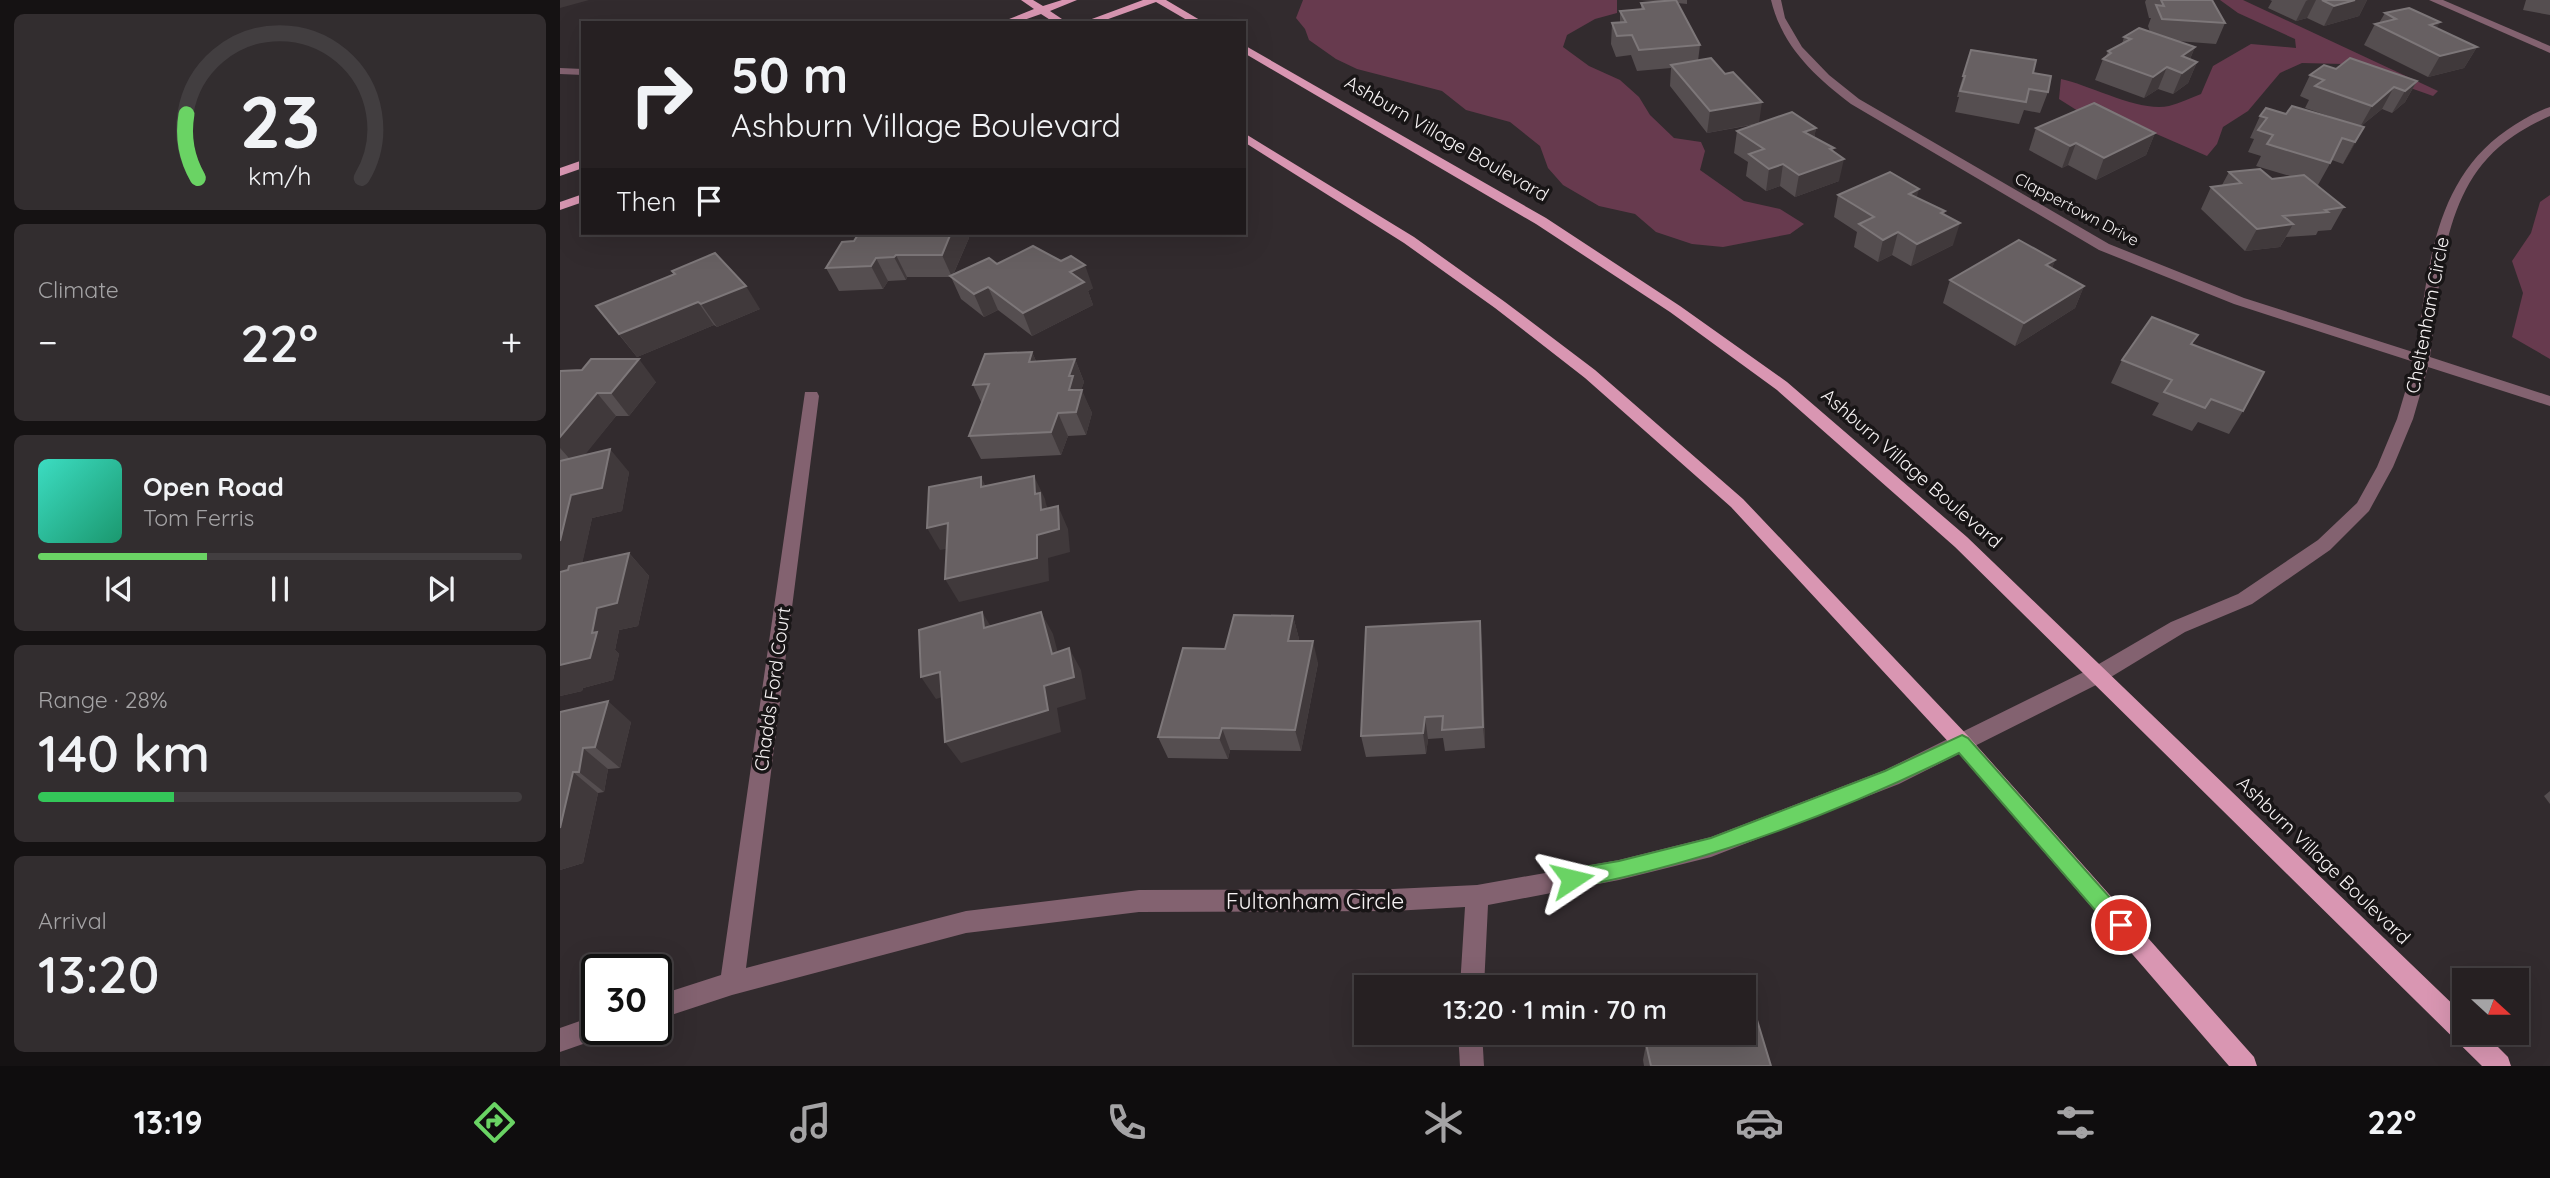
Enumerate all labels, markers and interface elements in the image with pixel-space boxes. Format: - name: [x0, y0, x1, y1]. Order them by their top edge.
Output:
- text: 50 m: [731, 44, 848, 105]
- icon: right: [616, 49, 707, 140]
- street label: Ashburn Village Boulevard: [1341, 70, 1553, 206]
- text: 23: [240, 76, 320, 167]
- text: Ashburn Village Boulevard: [731, 105, 1121, 145]
- text: km/h: [248, 160, 312, 191]
- street label: Clappertown Drive: [2012, 168, 2142, 250]
- icon: arrive: [690, 182, 728, 220]
- text: Then: [616, 185, 676, 218]
- street label: Cheltenham Circle: [2400, 235, 2454, 395]
- text: Climate: [38, 275, 119, 304]
- text: 22°: [240, 310, 318, 375]
- text: −: [38, 318, 58, 366]
- text: +: [501, 318, 522, 366]
- street label: Ashburn Village Boulevard: [1817, 383, 2007, 553]
- text: Open Road: [143, 470, 284, 503]
- text: Tom Ferris: [143, 503, 254, 532]
- icon: previous: [100, 570, 138, 608]
- icon: pause: [261, 570, 299, 608]
- icon: next: [422, 570, 460, 608]
- street label: Chadds Ford Court: [749, 605, 795, 773]
- text: Range · 28%: [38, 685, 168, 714]
- text: 140 km: [38, 720, 210, 785]
- street label: Ashburn Village Boulevard: [2232, 771, 2416, 949]
- position arrow: [1535, 842, 1609, 916]
- street label: Fultonham Circle: [1226, 886, 1404, 915]
- pin: [2091, 895, 2151, 955]
- text: Arrival: [38, 906, 107, 935]
- icon: arrive: [2102, 906, 2140, 944]
- text: 13:20: [38, 941, 159, 1006]
- speed limit sign: 30: [581, 954, 672, 1045]
- north arrow: [2452, 968, 2529, 1045]
- map controls: [2452, 968, 2529, 1045]
- text: 13:20 · 1 min · 70 m: [1443, 993, 1667, 1026]
- icon: directions: [470, 1098, 519, 1147]
- icon: music: [786, 1098, 835, 1147]
- icon: phone: [1102, 1098, 1151, 1147]
- icon: climate: [1419, 1098, 1468, 1147]
- icon: car: [1735, 1098, 1784, 1147]
- icon: filters: [2051, 1098, 2100, 1147]
- text: 13:19: [134, 1102, 203, 1142]
- text: 22°: [2367, 1102, 2416, 1142]

